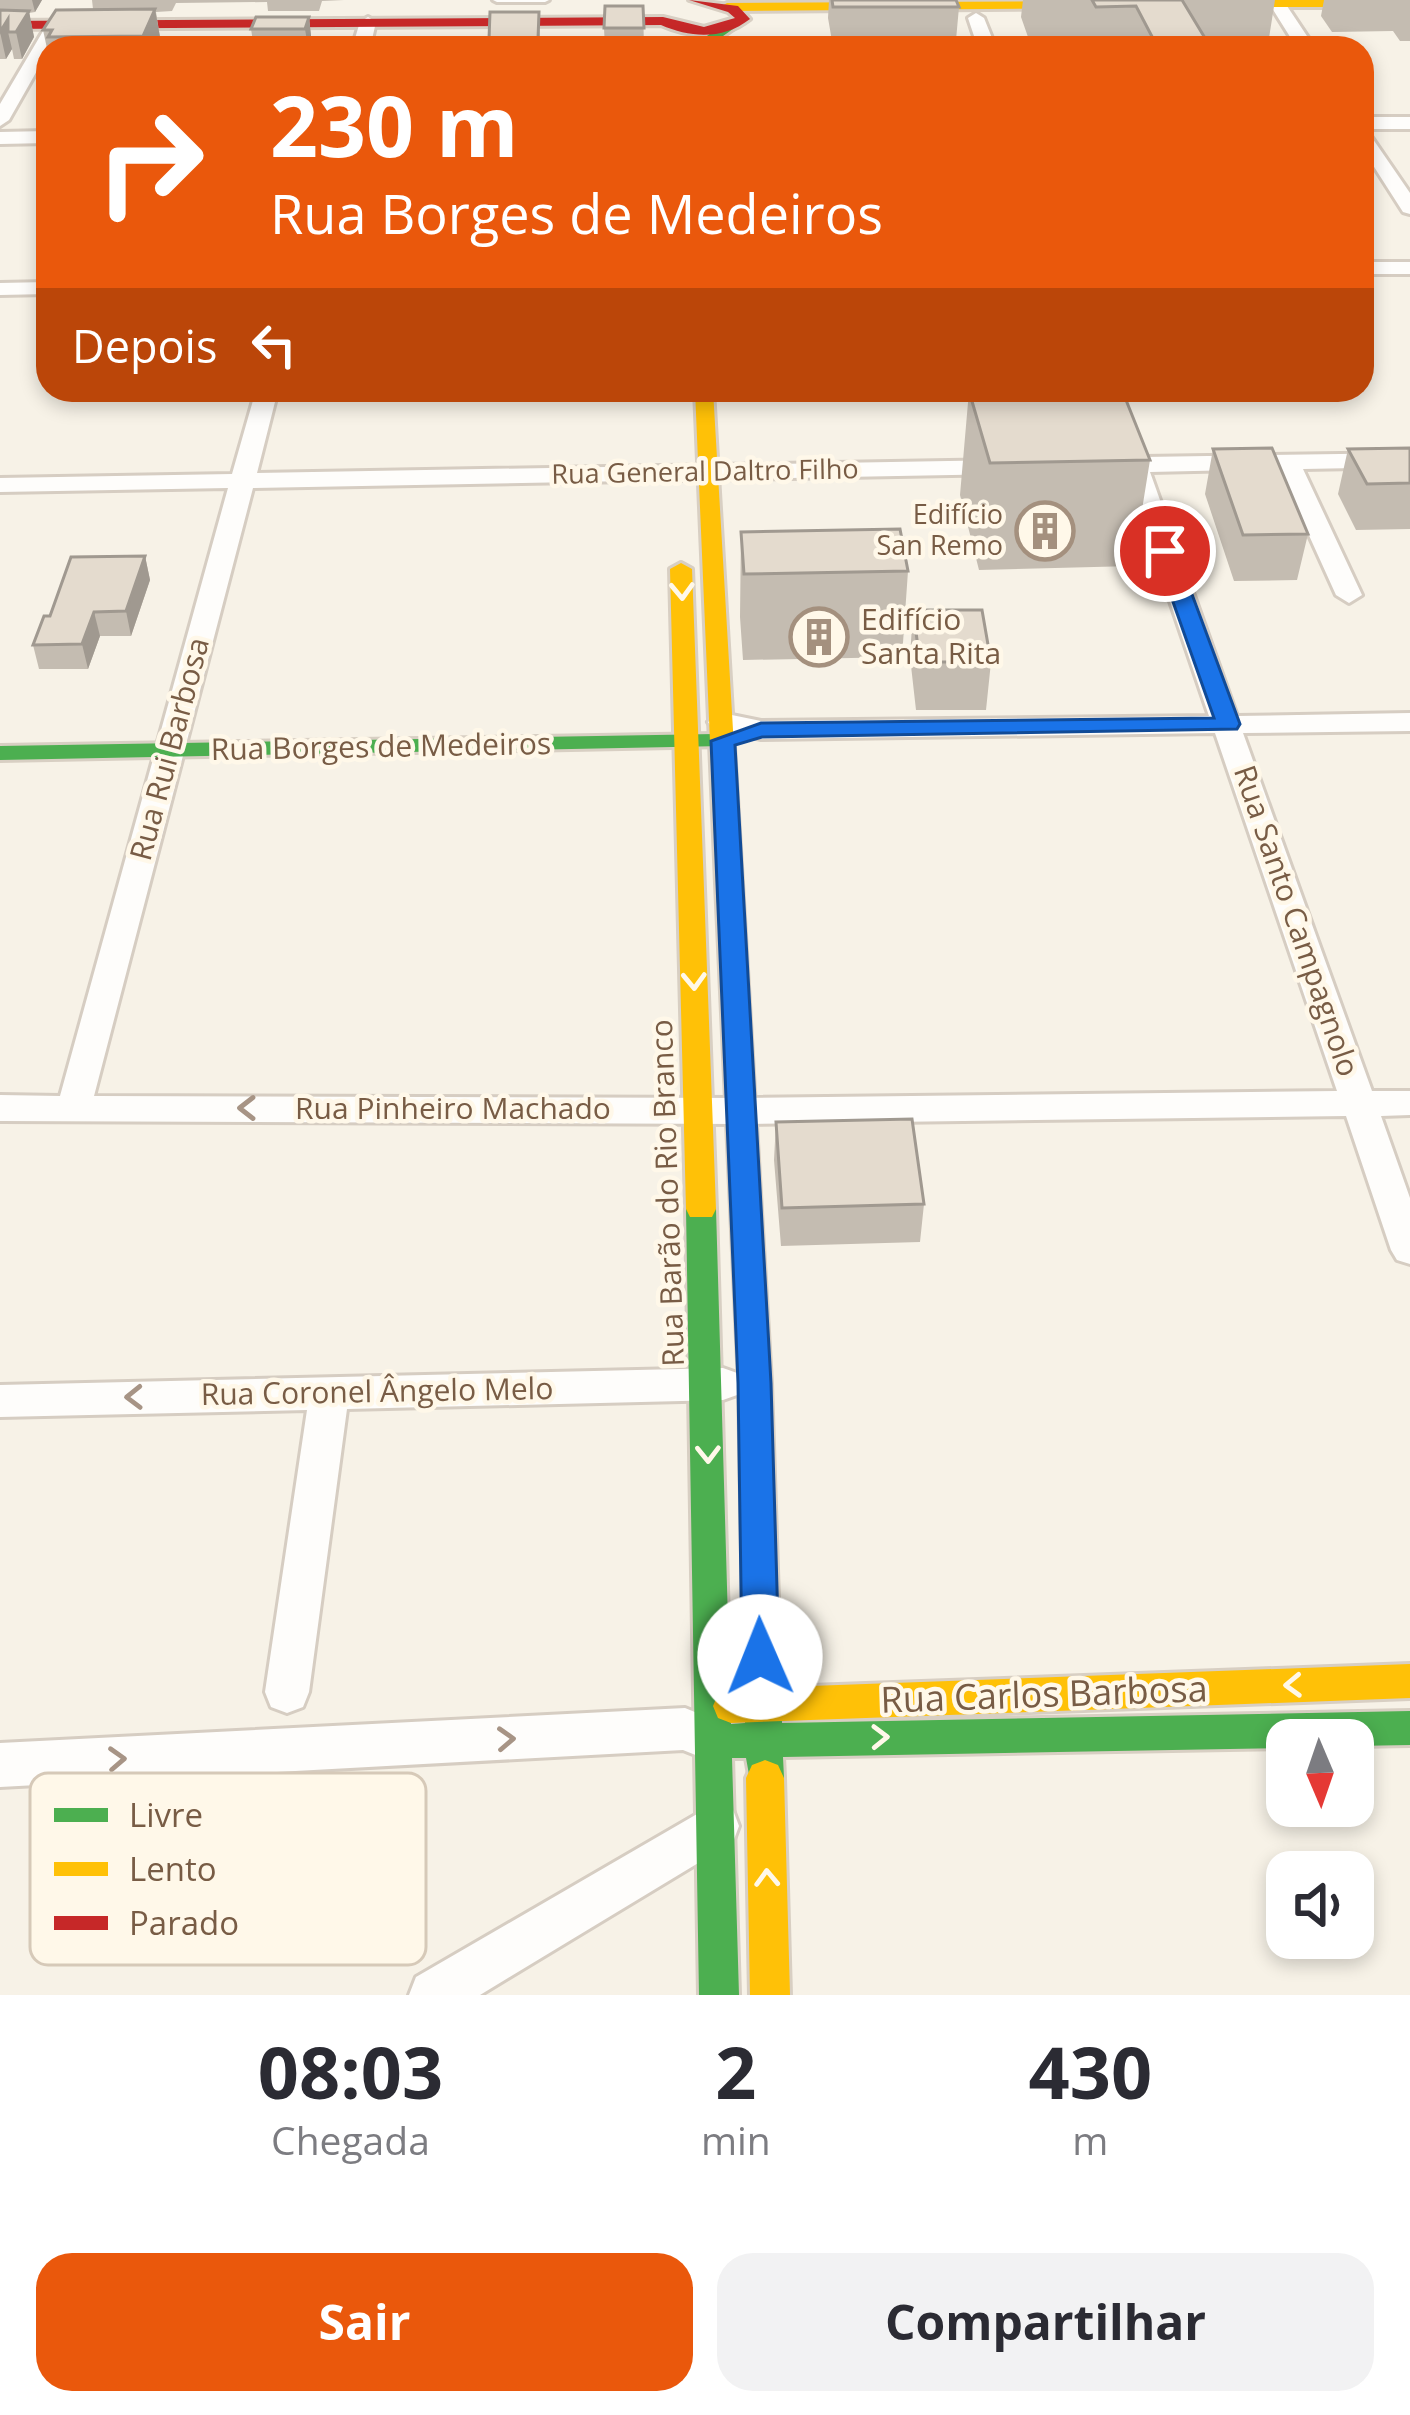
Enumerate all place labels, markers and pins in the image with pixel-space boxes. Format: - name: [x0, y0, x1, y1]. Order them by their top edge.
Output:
- place label: Edifício San Remo: [877, 495, 1003, 563]
- building icon: Edifício San Remo: [1014, 500, 1076, 562]
- pin: [1114, 500, 1216, 602]
- place label: Edifício Santa Rita: [861, 598, 1001, 673]
- building icon: Edifício Santa Rita: [788, 606, 850, 668]

